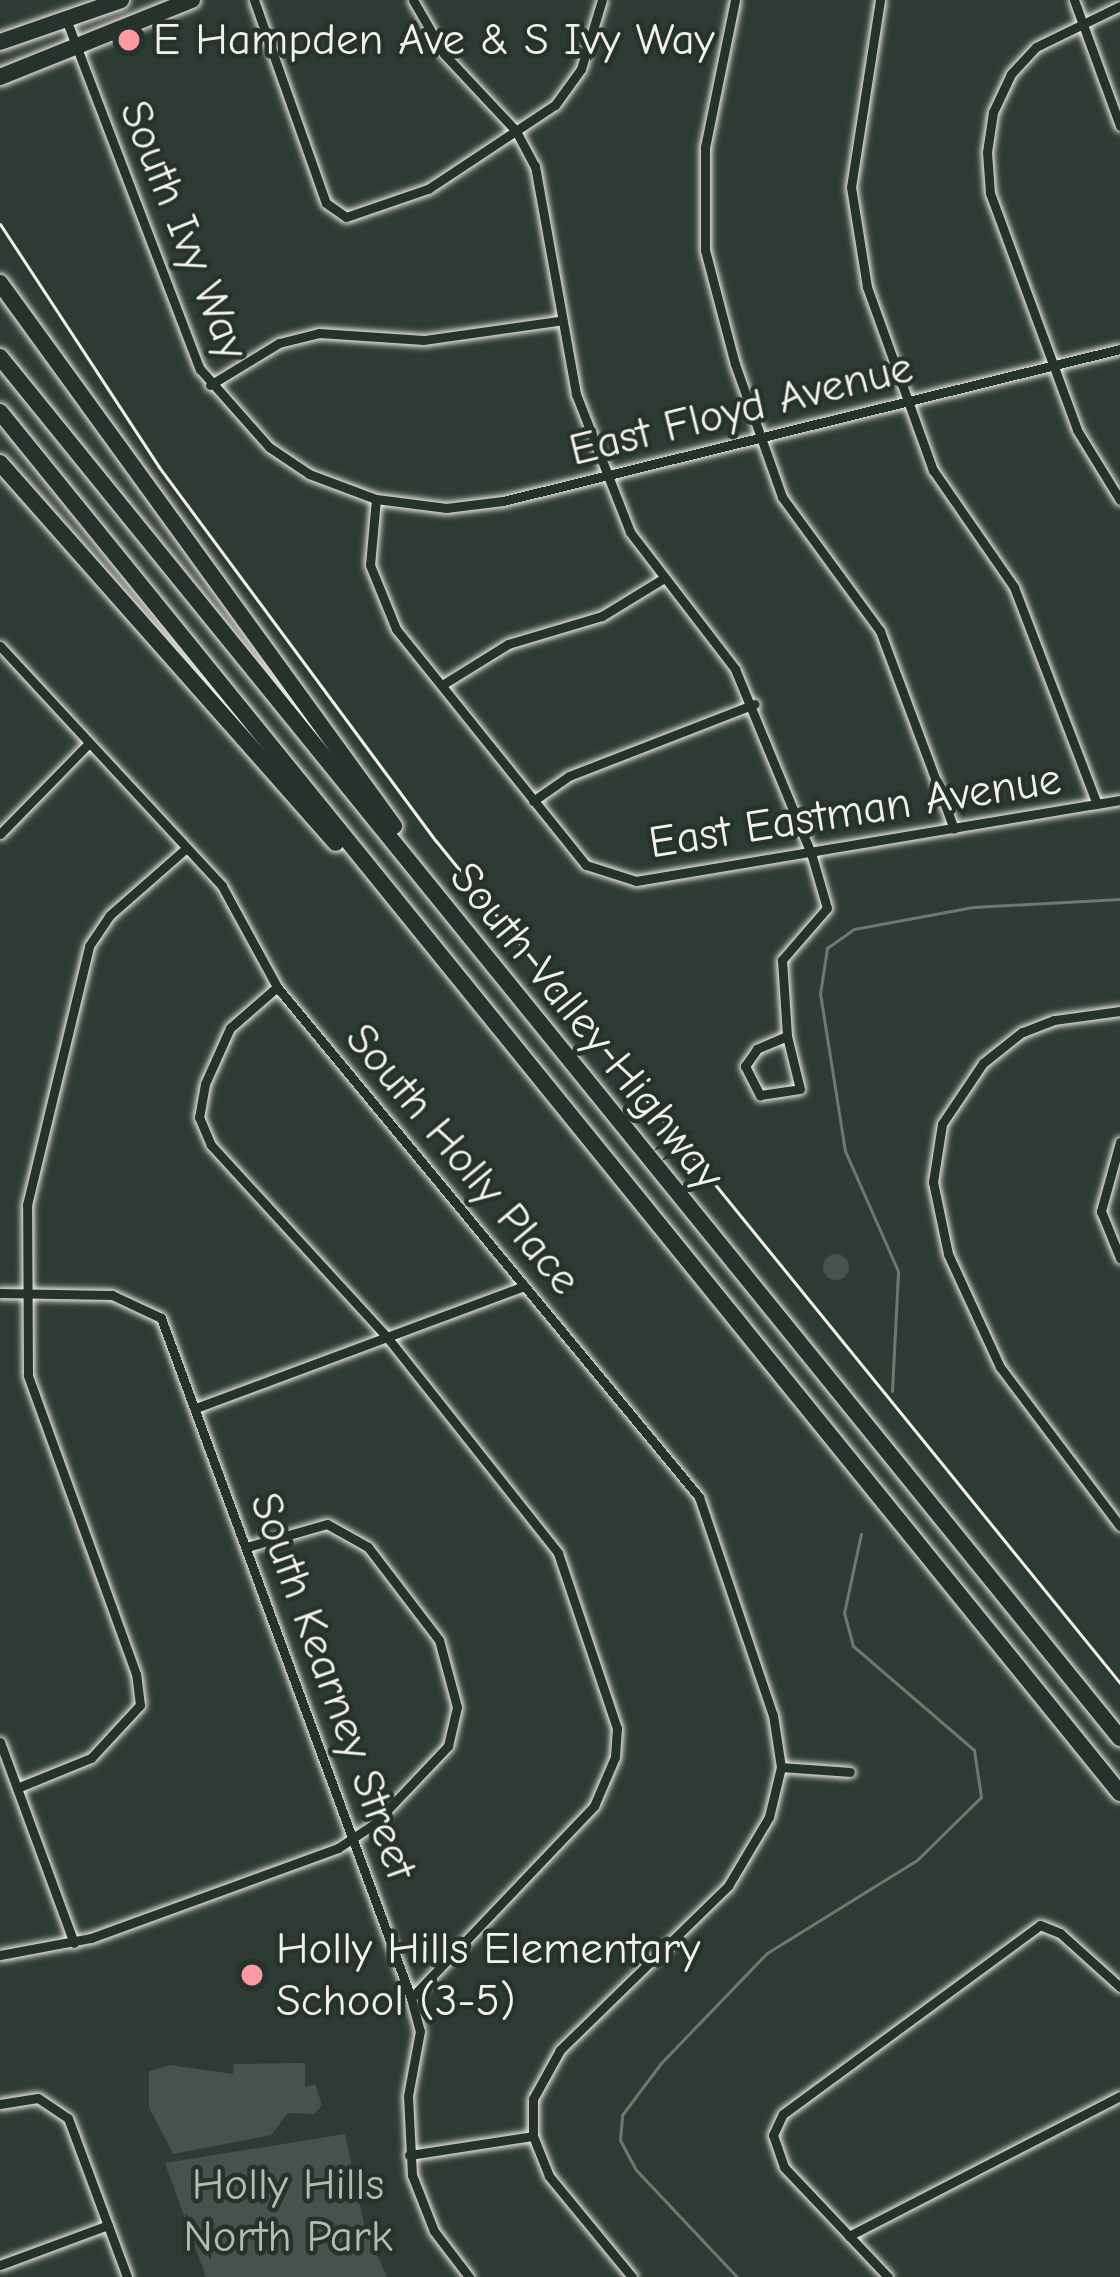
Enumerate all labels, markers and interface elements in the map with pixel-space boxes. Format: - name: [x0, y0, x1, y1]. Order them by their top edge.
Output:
- place label: E Hampden Ave & S Ivy Way: [153, 13, 715, 67]
- marker: E Hampden Ave & S Ivy Way: [116, 27, 142, 53]
- street label: South Ivy Way: [108, 93, 260, 367]
- street label: East Floyd Avenue: [564, 340, 918, 478]
- street label: East Eastman Avenue: [645, 752, 1065, 870]
- street label: South Valley Highway: [438, 851, 736, 1201]
- street label: South Holly Place: [334, 1012, 592, 1306]
- street label: South Kearney Street: [238, 1485, 428, 1887]
- place label: Holly Hills Elementary School (3-5): [276, 1922, 700, 2028]
- marker: Holly Hills Elementary School (3-5): [239, 1962, 265, 1988]
- park label: Holly Hills North Park: [183, 2158, 393, 2264]

